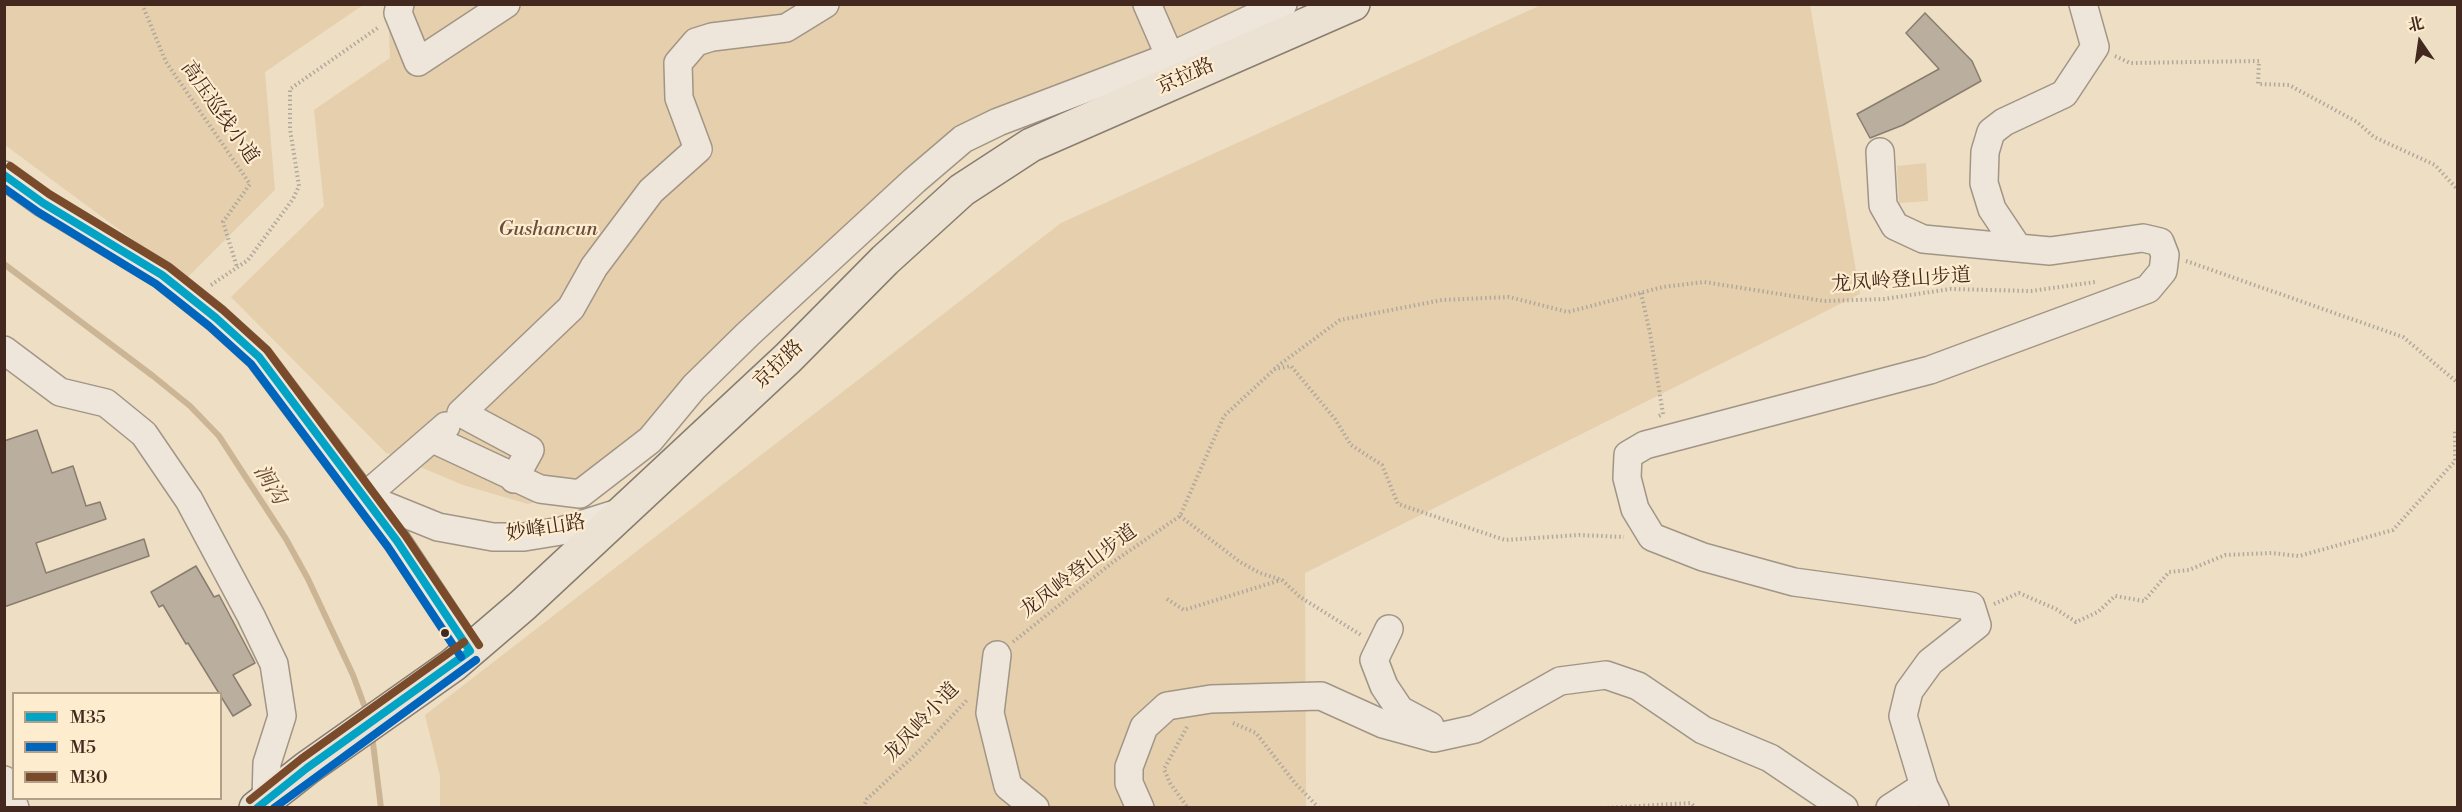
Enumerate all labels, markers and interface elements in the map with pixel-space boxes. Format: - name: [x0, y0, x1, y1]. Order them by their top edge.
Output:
- north arrow: [2390, 12, 2450, 72]
- text: 北: [2406, 13, 2426, 36]
- street label: 京拉路: [1154, 54, 1218, 100]
- street label: 高压巡线小道: [175, 57, 263, 169]
- park label: Gushancun: [498, 218, 598, 242]
- street label: 龙凤岭登山步道: [1830, 264, 1972, 298]
- street label: 京拉路: [749, 336, 809, 394]
- water label: 涧沟: [247, 461, 291, 509]
- street label: 妙峰山路: [505, 511, 587, 547]
- street label: 龙凤岭登山步道: [1016, 520, 1142, 624]
- unlabelled marker: [439, 627, 451, 639]
- street label: 龙凤岭小道: [879, 678, 965, 768]
- legend: [12, 692, 222, 800]
- text: M35: [70, 706, 106, 729]
- text: M5: [70, 736, 96, 759]
- text: M30: [70, 766, 108, 789]

